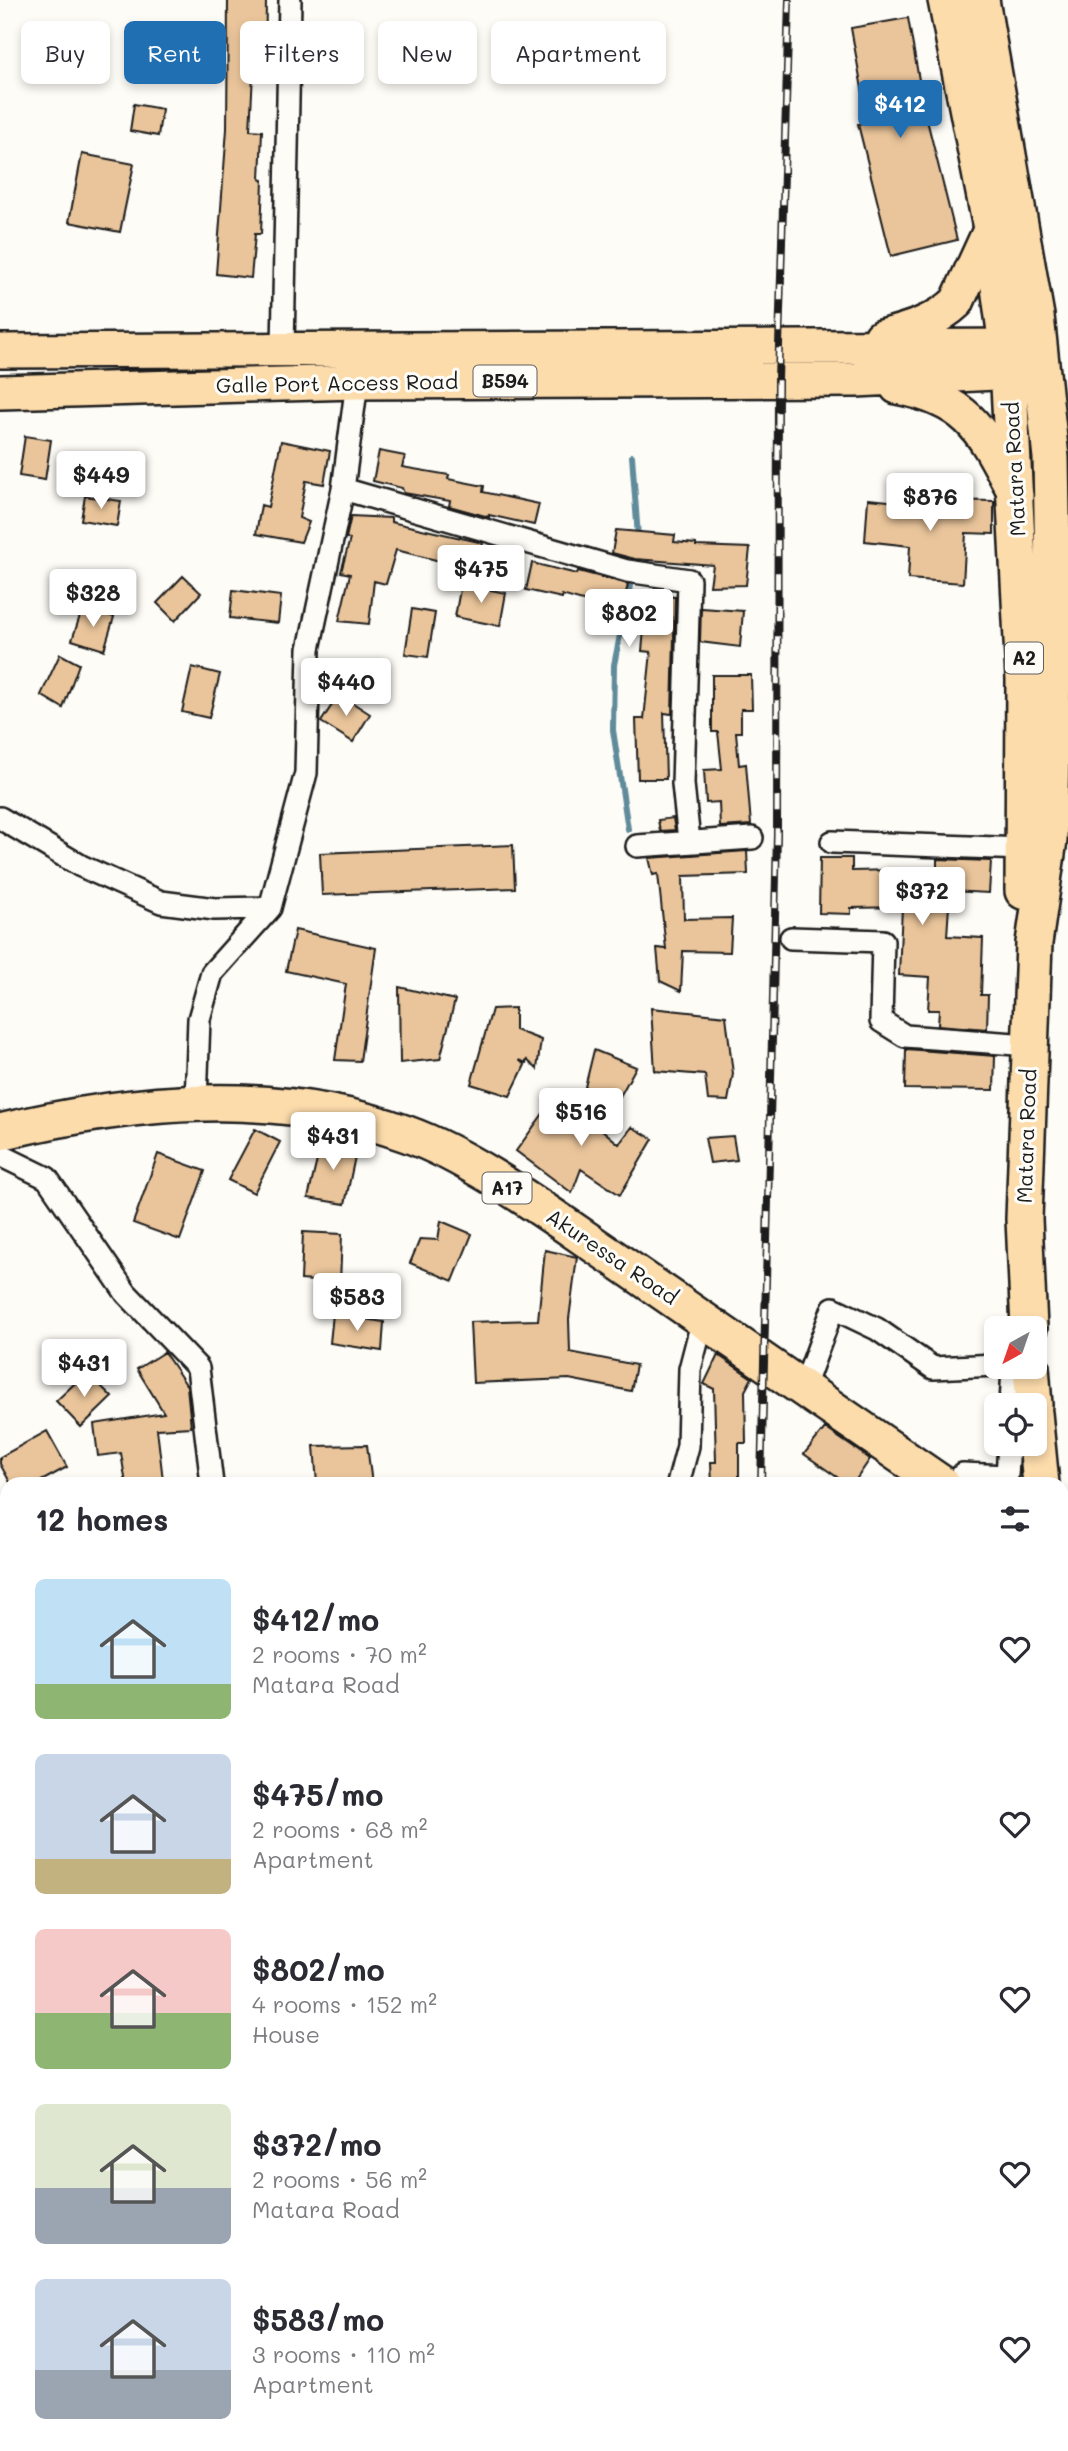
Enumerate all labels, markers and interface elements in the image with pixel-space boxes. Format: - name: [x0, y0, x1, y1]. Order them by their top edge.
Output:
- chip: Buy: [21, 21, 110, 84]
- chip: Rent: [124, 21, 226, 84]
- chip: Filters: [240, 21, 364, 84]
- chip: New: [378, 21, 477, 84]
- chip: Apartment: [491, 21, 666, 84]
- pin: $412: [859, 80, 941, 140]
- text: $412: [874, 88, 926, 118]
- road number: B594: [474, 366, 536, 396]
- street label: Galle Port Access Road: [216, 367, 458, 398]
- street label: Matara Road: [996, 401, 1031, 537]
- pin: $449: [60, 452, 142, 511]
- text: $449: [72, 459, 130, 489]
- pin: $876: [889, 474, 971, 533]
- text: $876: [902, 481, 958, 511]
- pin: $475: [440, 546, 522, 605]
- text: $475: [453, 553, 509, 583]
- pin: $328: [52, 570, 134, 629]
- text: $328: [65, 577, 121, 607]
- pin: $802: [588, 590, 670, 649]
- text: $802: [601, 597, 657, 627]
- road number: A2: [1005, 642, 1043, 674]
- pin: $440: [305, 658, 387, 718]
- text: $440: [317, 666, 375, 696]
- pin: $372: [881, 867, 963, 927]
- text: $372: [895, 875, 949, 905]
- street label: Matara Road: [1010, 1068, 1041, 1204]
- pin: $516: [540, 1088, 622, 1148]
- text: $516: [555, 1096, 607, 1126]
- pin: $431: [292, 1112, 374, 1172]
- text: $431: [307, 1120, 359, 1150]
- road number: A17: [482, 1172, 532, 1204]
- street label: Akuressa Road: [542, 1202, 684, 1310]
- pin: $583: [316, 1274, 398, 1333]
- text: $583: [329, 1281, 385, 1311]
- north arrow: [984, 1316, 1046, 1379]
- map controls: [984, 1316, 1047, 1456]
- pin: $431: [43, 1340, 125, 1399]
- text: $431: [58, 1347, 110, 1377]
- button: locate: [984, 1393, 1047, 1456]
- text: 12 homes: [35, 1499, 168, 1539]
- icon: filters: [996, 1500, 1034, 1538]
- text: $412/mo: [252, 1599, 379, 1639]
- icon: home: [91, 1607, 175, 1691]
- icon: heart: [996, 1630, 1034, 1668]
- text: 2 rooms · 70 m²: [252, 1639, 427, 1669]
- text: Matara Road: [252, 1669, 400, 1699]
- text: $475/mo: [252, 1774, 383, 1814]
- icon: home: [91, 1782, 175, 1866]
- icon: heart: [996, 1805, 1034, 1843]
- text: 2 rooms · 68 m²: [252, 1814, 427, 1844]
- text: Apartment: [252, 1844, 374, 1874]
- text: $802/mo: [252, 1949, 385, 1989]
- icon: home: [91, 1957, 175, 2041]
- icon: heart: [996, 1980, 1034, 2018]
- text: 4 rooms · 152 m²: [252, 1989, 437, 2019]
- text: House: [252, 2019, 320, 2049]
- text: $372/mo: [252, 2124, 382, 2164]
- icon: home: [91, 2132, 175, 2216]
- icon: heart: [996, 2155, 1034, 2193]
- text: 2 rooms · 56 m²: [252, 2164, 427, 2194]
- text: Matara Road: [252, 2194, 400, 2224]
- text: $583/mo: [252, 2299, 384, 2339]
- icon: home: [91, 2307, 175, 2391]
- icon: heart: [996, 2330, 1034, 2368]
- text: 3 rooms · 110 m²: [252, 2339, 435, 2369]
- text: Apartment: [252, 2369, 374, 2399]

